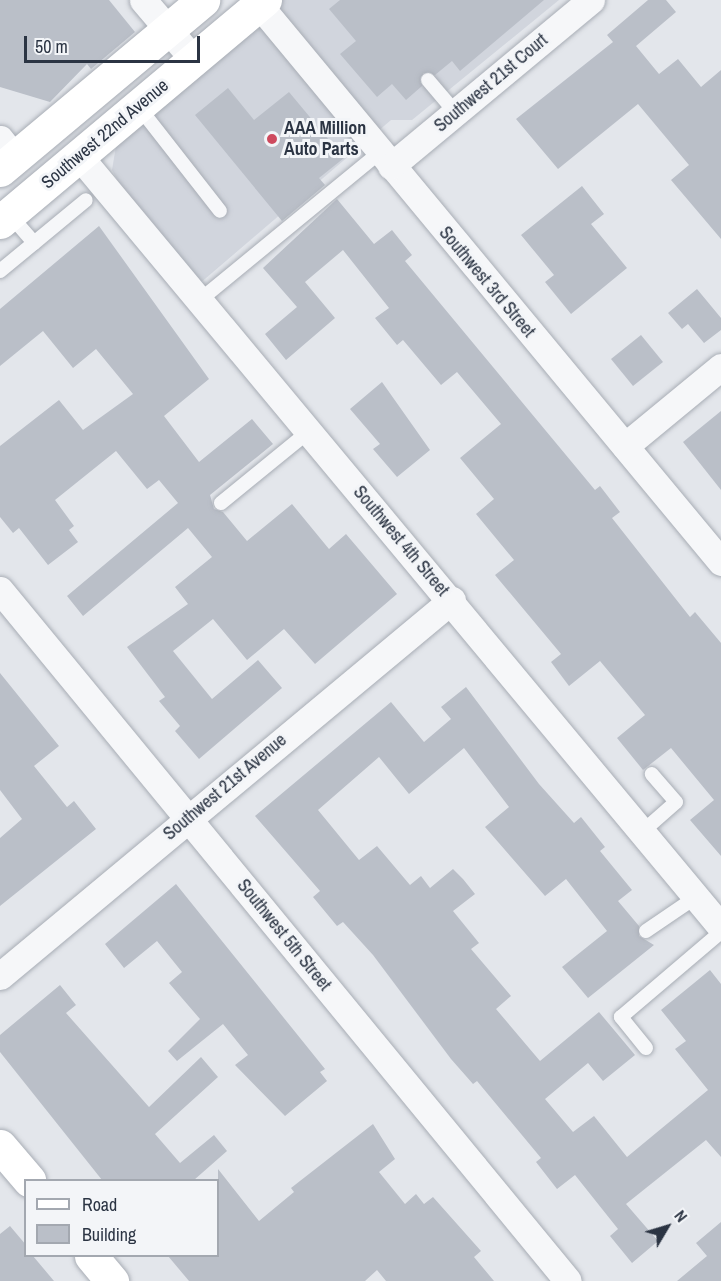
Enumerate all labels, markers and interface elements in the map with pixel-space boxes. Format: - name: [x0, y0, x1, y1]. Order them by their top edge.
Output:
- scale bar: [27, 24, 202, 62]
- street label: Southwest 21st Court: [430, 29, 552, 137]
- text: 50 m: [35, 34, 68, 59]
- street label: Southwest 22nd Avenue: [37, 74, 173, 194]
- place label: AAA Million Auto Parts: [284, 118, 367, 160]
- marker: AAA Million Auto Parts: [265, 132, 279, 146]
- street label: Southwest 3rd Street: [434, 222, 540, 342]
- street label: Southwest 4th Street: [349, 482, 453, 600]
- street label: Southwest 21st Avenue: [159, 729, 291, 845]
- street label: Southwest 5th Street: [232, 875, 336, 995]
- legend: [24, 1179, 219, 1257]
- text: Road: [82, 1192, 117, 1217]
- north arrow: [637, 1197, 697, 1257]
- text: N: [670, 1205, 693, 1226]
- text: Building: [82, 1222, 136, 1247]

